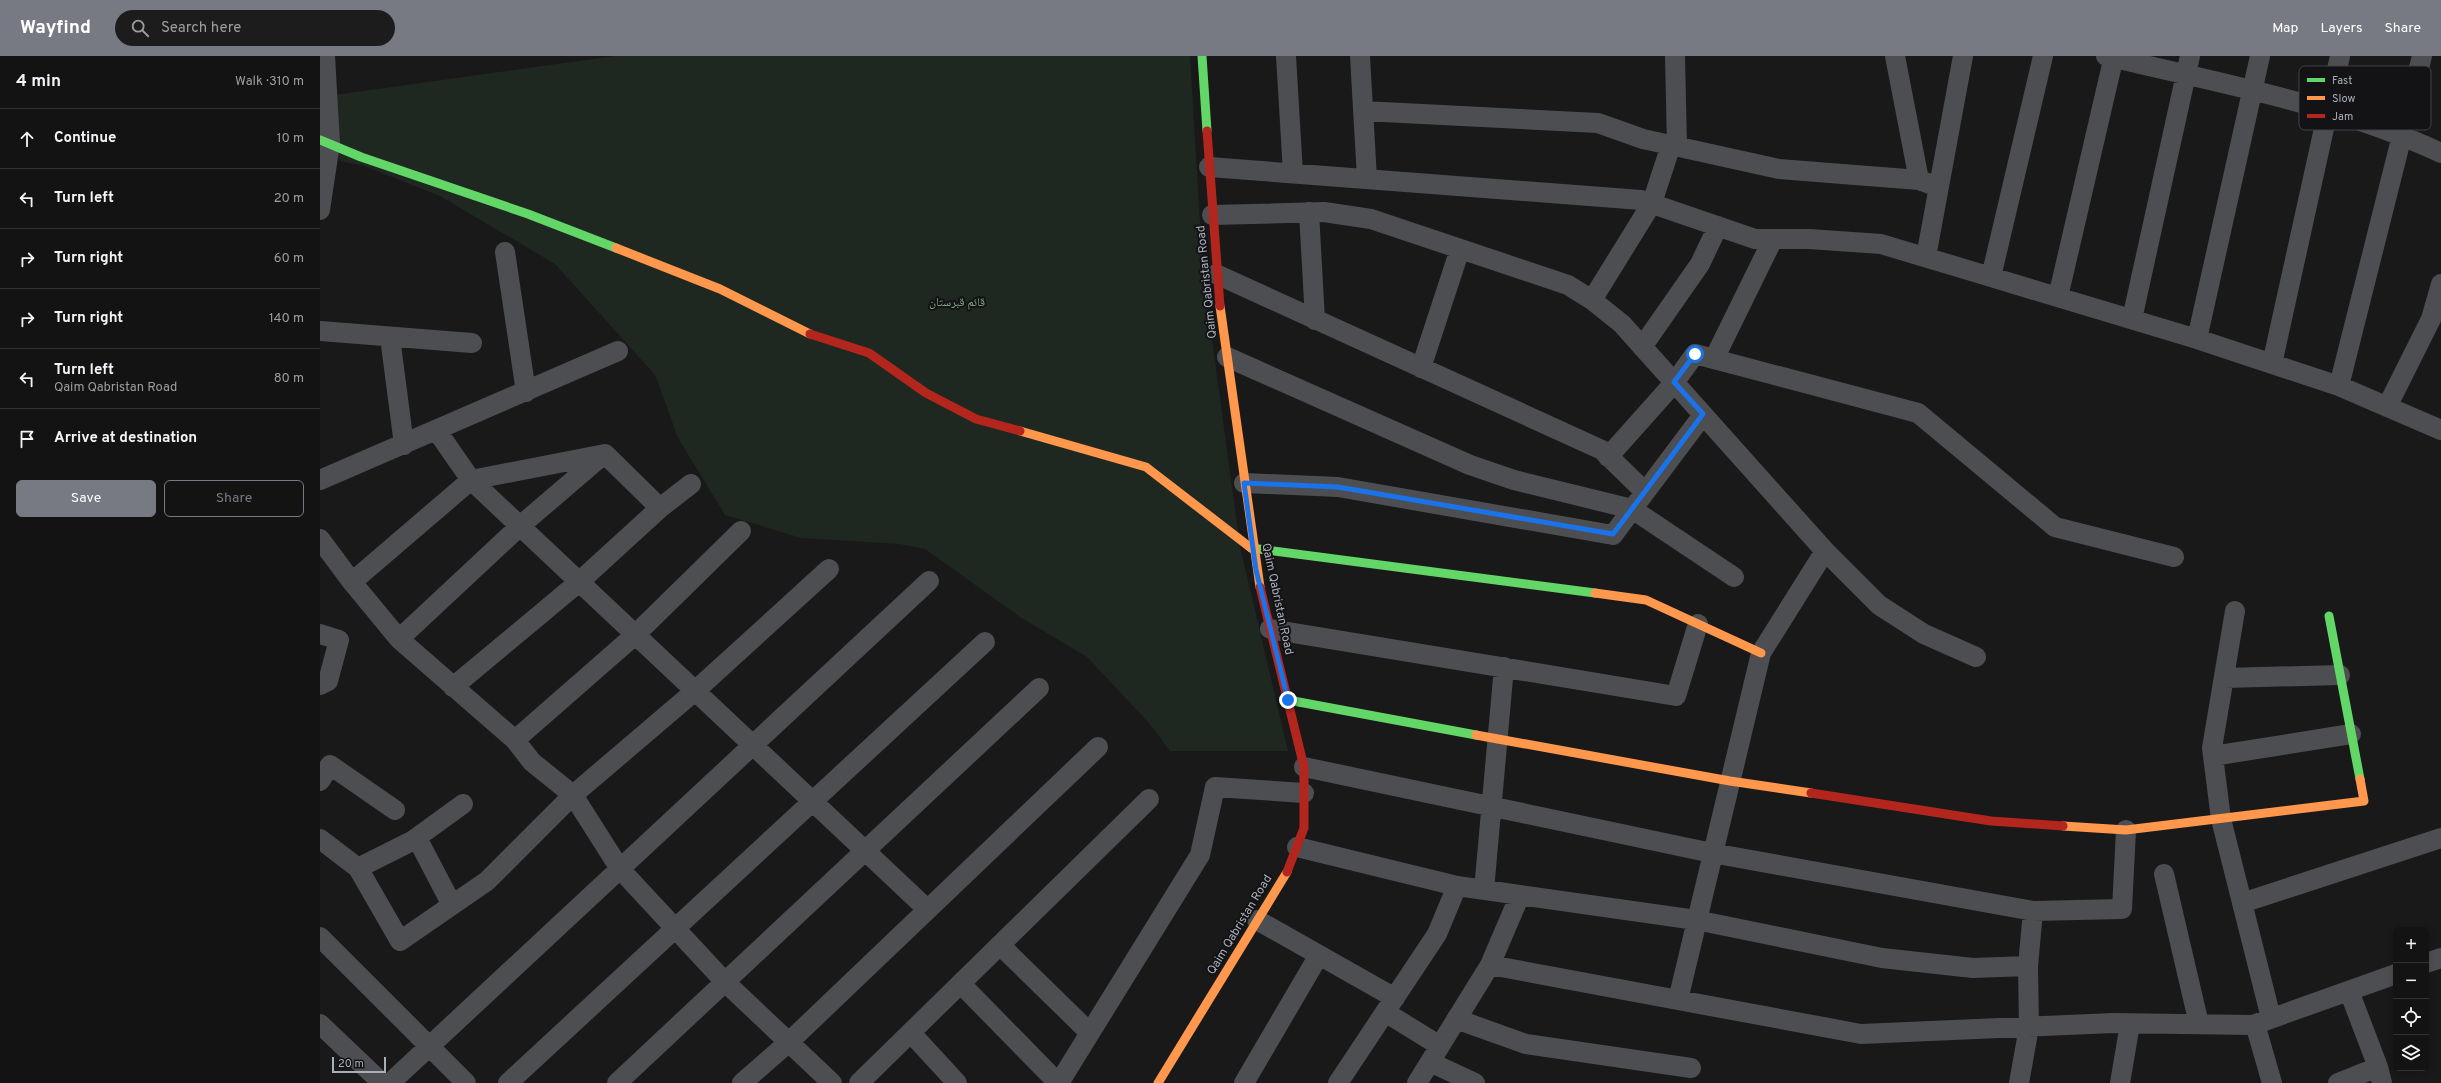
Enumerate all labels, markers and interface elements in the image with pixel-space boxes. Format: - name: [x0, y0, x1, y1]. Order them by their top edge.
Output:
- search box: [115, 10, 395, 46]
- text: Wayfind: [20, 16, 91, 40]
- icon: search: [129, 17, 151, 39]
- text: Search here: [161, 19, 241, 38]
- text: Map: [2272, 20, 2298, 37]
- text: Layers: [2320, 20, 2362, 37]
- text: Share: [2384, 20, 2421, 37]
- legend: [2299, 66, 2431, 130]
- text: 4 min: [16, 71, 61, 93]
- text: Walk · 310 m: [235, 74, 304, 90]
- text: Fast: [2332, 74, 2352, 88]
- text: Slow: [2332, 92, 2355, 106]
- text: Jam: [2332, 110, 2353, 124]
- icon: ahead: [16, 128, 38, 150]
- text: Continue: [54, 129, 116, 148]
- text: 10 m: [277, 131, 304, 147]
- icon: left: [16, 188, 38, 210]
- text: Turn left: [54, 189, 114, 208]
- text: 20 m: [274, 191, 304, 207]
- street label: Qaim Qabristan Road: [1193, 225, 1221, 339]
- icon: right: [16, 248, 38, 270]
- text: Turn right: [54, 249, 123, 268]
- text: 60 m: [274, 251, 304, 267]
- park label: قائم قبرستان: [929, 295, 985, 311]
- icon: right: [16, 308, 38, 330]
- text: Turn right: [54, 309, 123, 328]
- text: 140 m: [269, 311, 304, 327]
- route start: [1686, 345, 1704, 363]
- text: Turn left: [54, 361, 114, 380]
- icon: left: [16, 368, 38, 390]
- text: 80 m: [274, 371, 304, 387]
- text: Qaim Qabristan Road: [54, 380, 177, 396]
- icon: arrive: [16, 428, 38, 450]
- text: Arrive at destination: [54, 429, 197, 448]
- button: Save: [16, 480, 156, 517]
- button: Share: [164, 480, 304, 517]
- street label: Qaim Qabristan Road: [1257, 542, 1297, 656]
- route end: [1279, 691, 1297, 709]
- street label: Qaim Qabristan Road: [1204, 872, 1276, 978]
- map controls: [2393, 927, 2429, 1071]
- button: +: [2393, 927, 2429, 963]
- button: −: [2393, 963, 2429, 999]
- button: locate: [2393, 999, 2429, 1035]
- button: layers: [2393, 1035, 2429, 1071]
- scale bar: [332, 1055, 386, 1074]
- text: 20 m: [338, 1057, 364, 1071]

